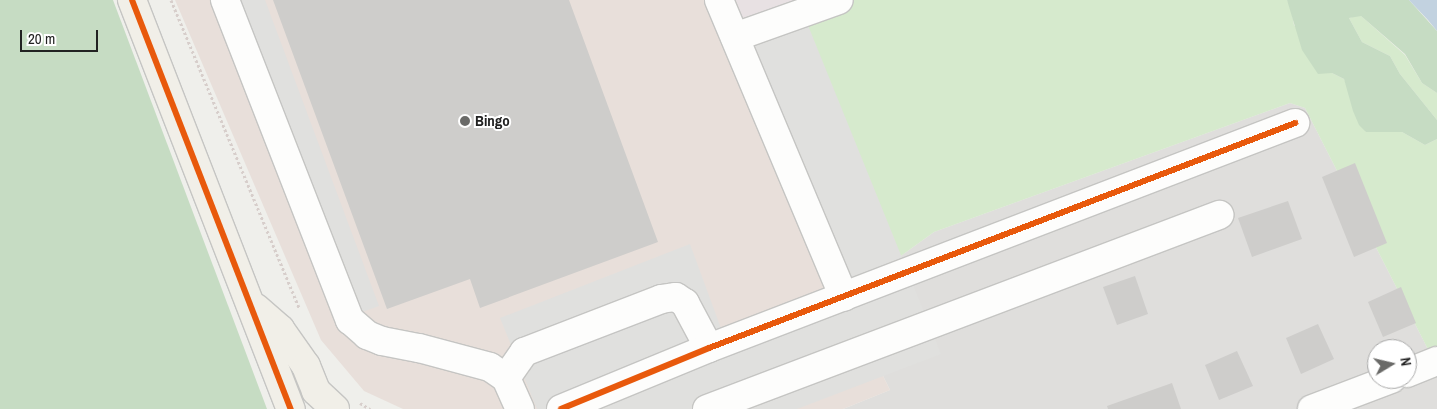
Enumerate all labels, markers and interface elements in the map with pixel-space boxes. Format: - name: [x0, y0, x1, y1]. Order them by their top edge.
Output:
- scale bar: [22, 20, 100, 52]
- text: 20 m: [28, 28, 55, 49]
- place label: Bingo: [475, 112, 510, 130]
- marker: Bingo: [459, 115, 471, 127]
- north arrow: [1367, 339, 1417, 389]
- text: N: [1396, 356, 1415, 367]

